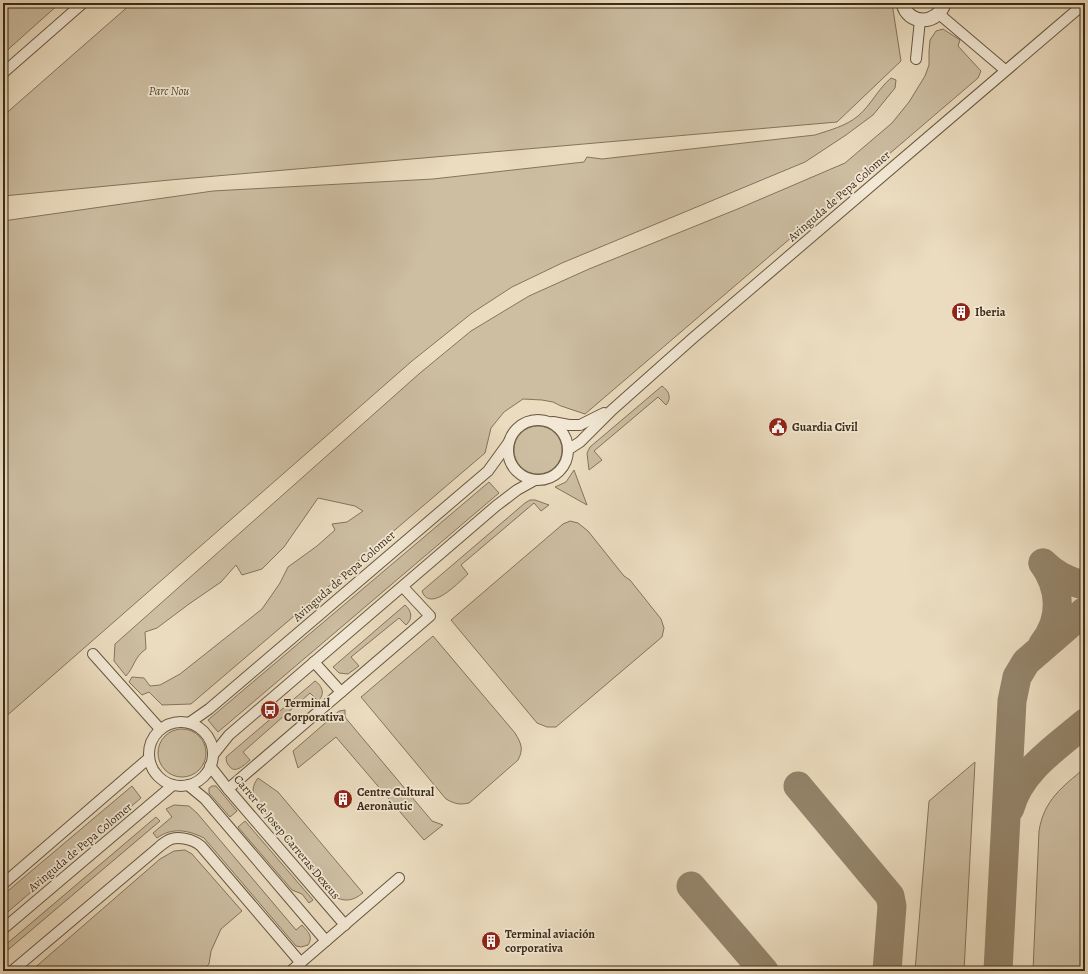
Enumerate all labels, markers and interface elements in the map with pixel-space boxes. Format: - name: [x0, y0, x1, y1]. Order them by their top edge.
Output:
- park label: Parc Nou: [149, 83, 189, 99]
- street label: Avinguda de Pepa Colomer: [784, 147, 894, 246]
- building icon: Iberia: [950, 301, 972, 323]
- place label: Iberia: [975, 304, 1006, 320]
- public building icon: Guardia Civil: [767, 416, 789, 438]
- place label: Guardia Civil: [792, 419, 858, 435]
- street label: Avinguda de Pepa Colomer: [289, 527, 399, 626]
- place label: Terminal Corporativa: [284, 695, 344, 725]
- bus stop icon: Terminal Corporativa: [259, 699, 281, 721]
- street label: Carrer de Josep Carreras Dexeus: [230, 771, 344, 903]
- place label: Centre Cultural Aeronàutic: [356, 784, 435, 814]
- building icon: Centre Cultural Aeronàutic: [332, 788, 354, 810]
- street label: Avinguda de Pepa Colomer: [24, 798, 136, 896]
- place label: Terminal aviación corporativa: [505, 926, 595, 956]
- building icon: Terminal aviación corporativa: [480, 930, 502, 952]

